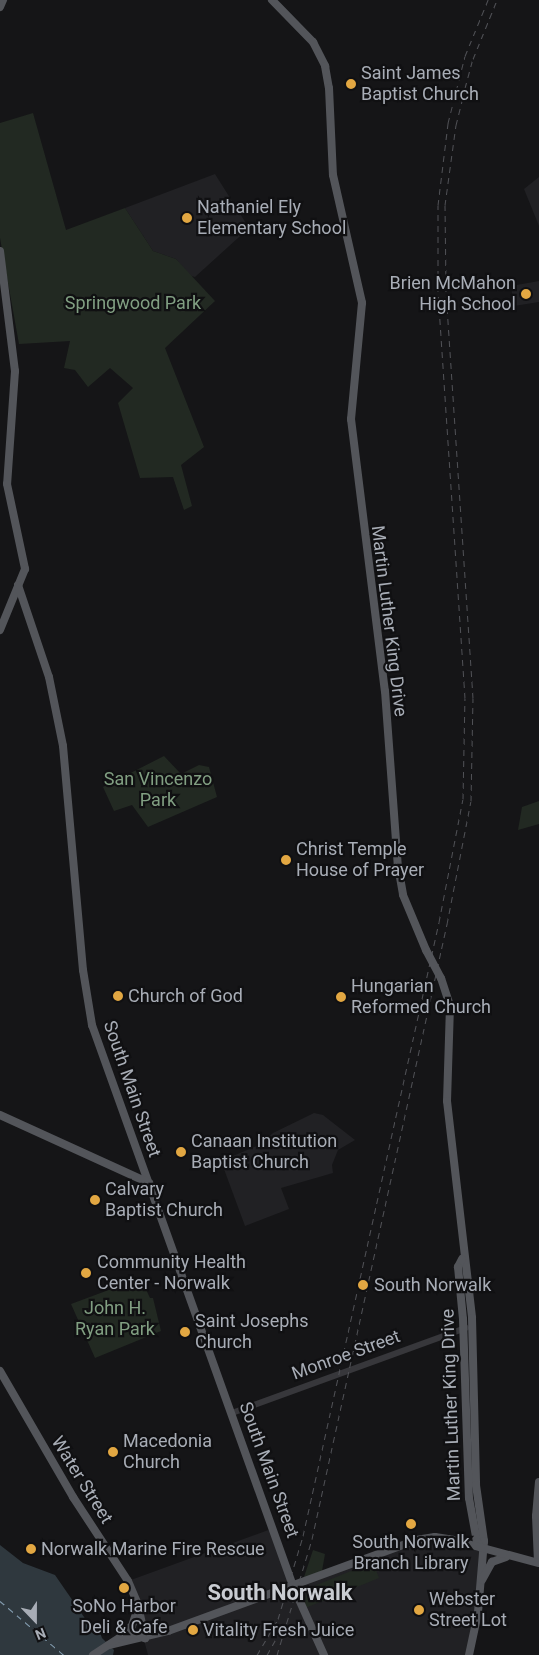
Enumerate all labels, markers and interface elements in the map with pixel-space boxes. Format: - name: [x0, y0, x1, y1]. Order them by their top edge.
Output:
- place label: Saint James Baptist Church: [361, 63, 479, 106]
- marker: Saint James Baptist Church: [345, 78, 357, 90]
- place label: Nathaniel Ely Elementary School: [197, 197, 346, 240]
- marker: Nathaniel Ely Elementary School: [181, 212, 193, 224]
- place label: Brien McMahon High School: [390, 273, 516, 316]
- marker: Brien McMahon High School: [520, 288, 532, 300]
- park label: Springwood Park: [65, 292, 201, 314]
- street label: Martin Luther King Drive: [367, 524, 411, 718]
- park label: San Vincenzo Park: [104, 769, 212, 812]
- place label: Christ Temple House of Prayer: [296, 839, 424, 882]
- marker: Christ Temple House of Prayer: [280, 854, 292, 866]
- place label: Hungarian Reformed Church: [351, 976, 491, 1019]
- place label: Church of God: [128, 985, 243, 1007]
- marker: Church of God: [112, 990, 124, 1002]
- marker: Hungarian Reformed Church: [335, 991, 347, 1003]
- street label: South Main Street: [99, 1018, 165, 1160]
- place label: Canaan Institution Baptist Church: [191, 1131, 337, 1174]
- marker: Canaan Institution Baptist Church: [175, 1146, 187, 1158]
- place label: Calvary Baptist Church: [105, 1179, 223, 1222]
- marker: Calvary Baptist Church: [89, 1194, 101, 1206]
- place label: Community Health Center - Norwalk: [97, 1252, 246, 1294]
- marker: Community Health Center - Norwalk: [79, 1266, 93, 1280]
- place label: South Norwalk: [374, 1274, 491, 1296]
- marker: South Norwalk: [356, 1278, 370, 1292]
- park label: John H. Ryan Park: [75, 1298, 155, 1340]
- street label: Martin Luther King Drive: [437, 1308, 465, 1502]
- place label: Saint Josephs Church: [195, 1311, 308, 1354]
- street label: Monroe Street: [289, 1325, 403, 1385]
- marker: Saint Josephs Church: [179, 1326, 191, 1338]
- street label: South Main Street: [234, 1399, 304, 1541]
- place label: Macedonia Church: [123, 1431, 212, 1474]
- street label: Water Street: [47, 1432, 117, 1528]
- marker: Macedonia Church: [107, 1446, 119, 1458]
- marker: South Norwalk Branch Library: [405, 1518, 417, 1530]
- place label: South Norwalk Branch Library: [352, 1532, 470, 1575]
- place label: Norwalk Marine Fire Rescue: [41, 1538, 265, 1560]
- marker: Norwalk Marine Fire Rescue: [25, 1543, 37, 1555]
- district label: South Norwalk: [207, 1580, 353, 1606]
- marker: SoNo Harbor Deli & Cafe: [118, 1582, 130, 1594]
- place label: Webster Street Lot: [429, 1589, 507, 1632]
- north arrow: [10, 1595, 60, 1645]
- place label: SoNo Harbor Deli & Cafe: [72, 1596, 176, 1638]
- marker: Webster Street Lot: [413, 1604, 425, 1616]
- place label: Vitality Fresh Juice: [203, 1619, 354, 1641]
- marker: Vitality Fresh Juice: [187, 1624, 199, 1636]
- text: N: [33, 1625, 48, 1643]

